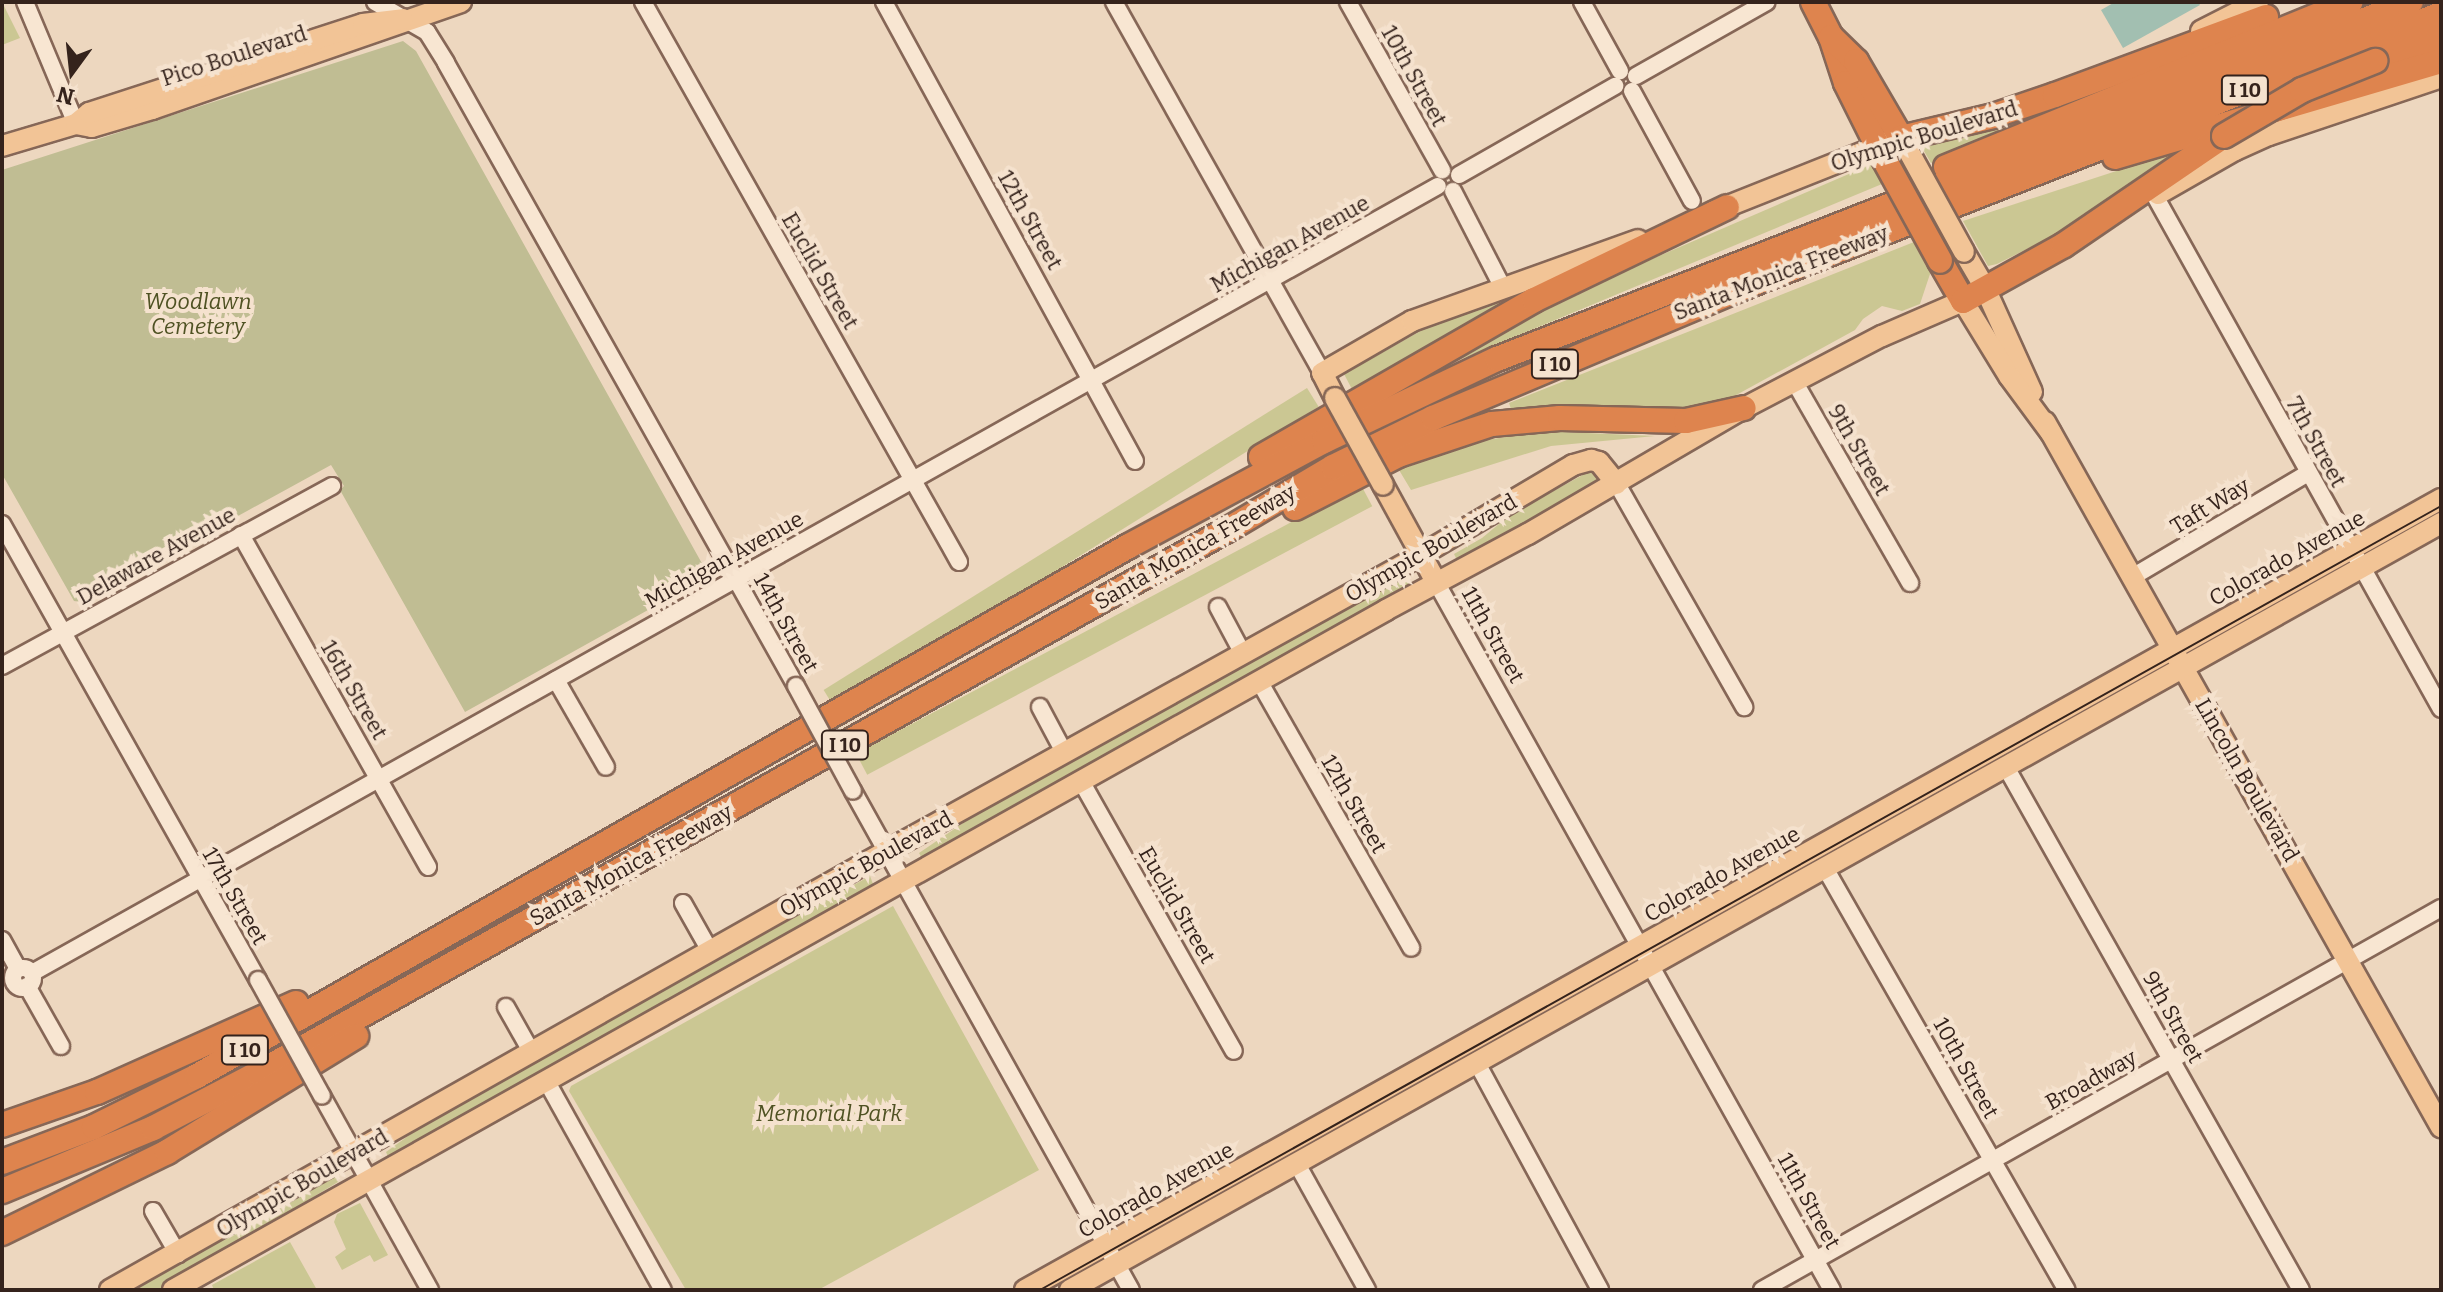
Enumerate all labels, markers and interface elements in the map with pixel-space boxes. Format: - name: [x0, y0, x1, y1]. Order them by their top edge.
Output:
- street label: Pico Boulevard: [158, 20, 310, 92]
- street label: 10th Street: [1376, 21, 1452, 131]
- north arrow: [32, 32, 112, 112]
- road number: I 10: [2219, 74, 2271, 106]
- text: N: [54, 80, 77, 111]
- street label: Olympic Boulevard: [1828, 95, 2020, 177]
- street label: 12th Street: [992, 166, 1068, 274]
- street label: Michigan Avenue: [1206, 190, 1374, 298]
- street label: Euclid Street: [776, 208, 864, 334]
- street label: Santa Monica Freeway: [1670, 220, 1892, 326]
- park label: Woodlawn Cemetery: [145, 288, 251, 340]
- road number: I 10: [1529, 348, 1581, 380]
- street label: 7th Street: [2280, 392, 2352, 492]
- street label: 9th Street: [1822, 400, 1896, 500]
- street label: Taft Way: [2166, 472, 2254, 540]
- street label: Santa Monica Freeway: [1090, 479, 1300, 615]
- street label: Olympic Boulevard: [1341, 488, 1521, 608]
- street label: Delaware Avenue: [72, 501, 240, 611]
- street label: Colorado Avenue: [2205, 504, 2369, 612]
- street label: Michigan Avenue: [640, 506, 808, 614]
- street label: 14th Street: [748, 569, 824, 677]
- street label: 11th Street: [1456, 582, 1530, 688]
- street label: 16th Street: [315, 636, 393, 744]
- street label: Lincoln Boulevard: [2190, 694, 2304, 866]
- road number: I 10: [819, 729, 871, 761]
- street label: 12th Street: [1315, 750, 1393, 858]
- street label: Santa Monica Freeway: [525, 798, 737, 932]
- street label: Olympic Boulevard: [775, 806, 957, 922]
- street label: Colorado Avenue: [1640, 820, 1804, 928]
- street label: Euclid Street: [1133, 842, 1221, 968]
- street label: 17th Street: [197, 843, 273, 949]
- street label: 9th Street: [2137, 967, 2209, 1067]
- street label: 10th Street: [1928, 1013, 2004, 1123]
- road number: I 10: [219, 1034, 271, 1066]
- street label: Broadway: [2041, 1044, 2141, 1116]
- park label: Memorial Park: [756, 1101, 902, 1127]
- street label: Olympic Boulevard: [212, 1123, 392, 1243]
- street label: Colorado Avenue: [1074, 1136, 1238, 1244]
- street label: 11th Street: [1772, 1148, 1846, 1254]

